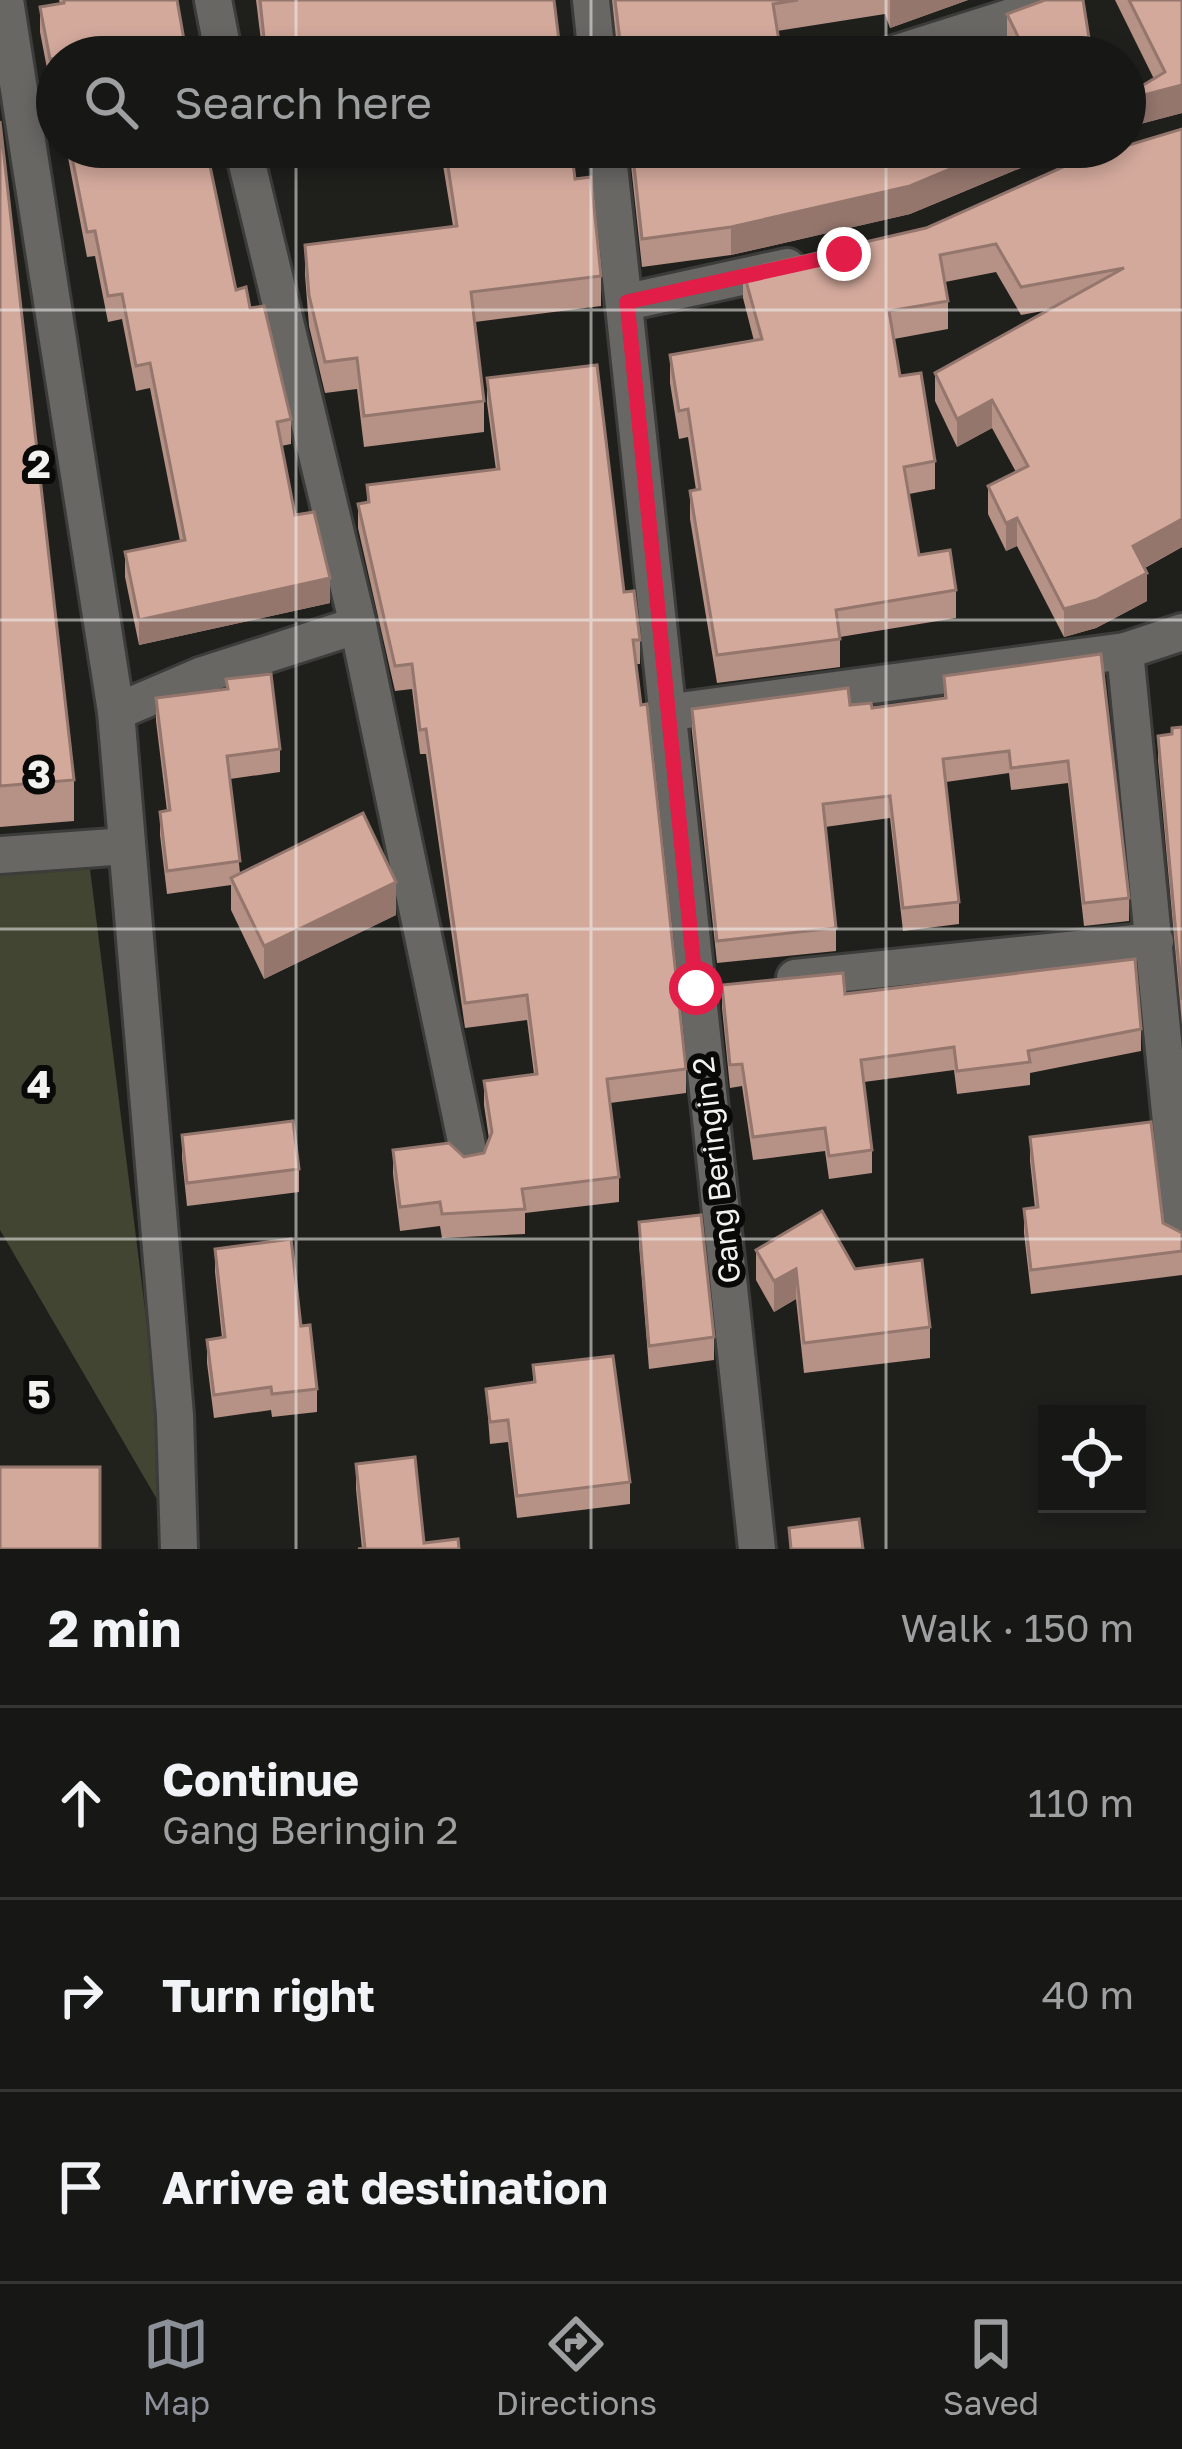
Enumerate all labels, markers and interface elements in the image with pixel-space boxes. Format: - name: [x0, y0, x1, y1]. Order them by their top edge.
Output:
- search box: [36, 36, 1146, 168]
- icon: search: [78, 69, 144, 135]
- text: Search here: [174, 75, 432, 129]
- route end: [817, 227, 871, 281]
- text: 2: [27, 440, 51, 487]
- text: 3: [27, 750, 51, 797]
- route start: [669, 961, 723, 1015]
- street label: Gang Beringin 2: [684, 1055, 748, 1285]
- text: 4: [27, 1060, 51, 1107]
- text: 5: [27, 1370, 51, 1417]
- map controls: [1038, 1405, 1146, 1513]
- button: locate: [1038, 1405, 1146, 1513]
- text: 2 min: [48, 1597, 181, 1658]
- text: Walk · 150 m: [900, 1604, 1134, 1651]
- text: Continue: [162, 1752, 359, 1806]
- icon: ahead: [48, 1770, 114, 1836]
- text: 110 m: [1028, 1779, 1134, 1826]
- text: Gang Beringin 2: [162, 1806, 458, 1853]
- icon: right: [48, 1962, 114, 2028]
- text: Turn right: [162, 1968, 375, 2022]
- text: 40 m: [1042, 1971, 1134, 2018]
- icon: arrive: [48, 2154, 114, 2220]
- text: Arrive at destination: [162, 2160, 608, 2214]
- tab: Map: [143, 2311, 210, 2422]
- tab: Directions: [496, 2311, 657, 2422]
- tab: Saved: [943, 2311, 1039, 2422]

